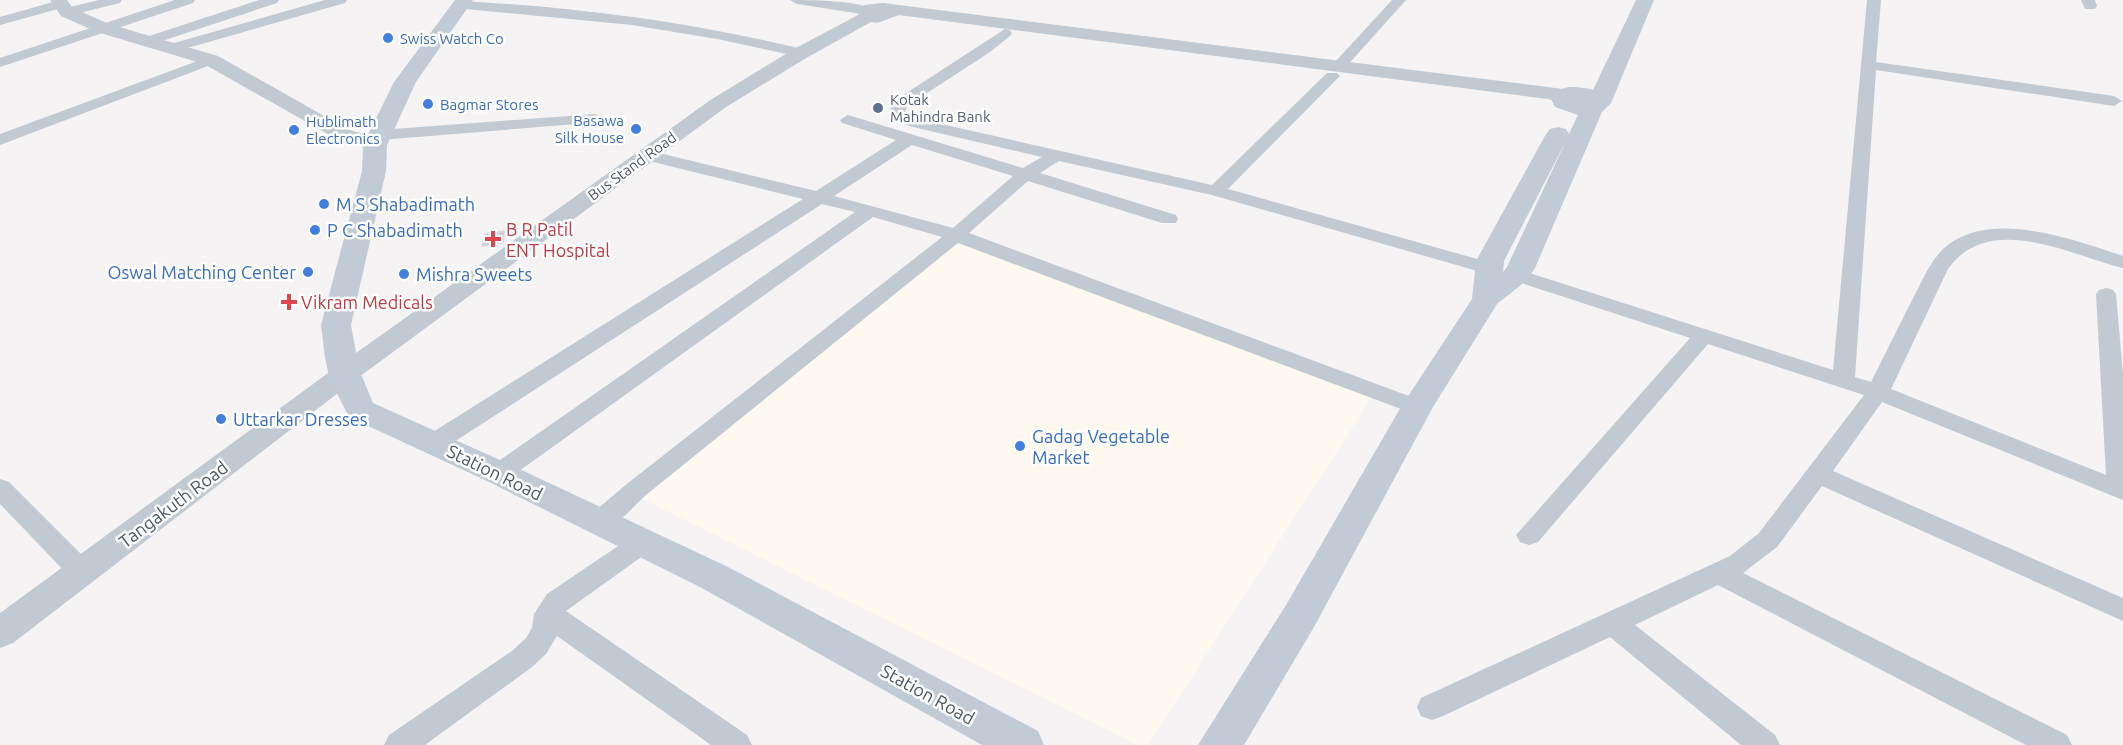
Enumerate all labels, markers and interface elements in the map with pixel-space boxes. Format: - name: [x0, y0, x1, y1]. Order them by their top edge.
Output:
- place label: Swiss Watch Co: [400, 30, 504, 47]
- marker: Swiss Watch Co: [381, 31, 395, 45]
- place label: Kotak Mahindra Bank: [890, 91, 991, 125]
- place label: Bagmar Stores: [440, 96, 539, 113]
- marker: Bagmar Stores: [421, 97, 435, 111]
- marker: Kotak Mahindra Bank: [871, 101, 885, 115]
- place label: Basawa Silk House: [555, 112, 624, 146]
- place label: Hublimath Electronics: [306, 113, 380, 147]
- marker: Basawa Silk House: [629, 122, 643, 136]
- marker: Hublimath Electronics: [287, 123, 301, 137]
- street label: Bus Stand Road: [585, 128, 679, 204]
- place label: M S Shabadimath: [336, 194, 475, 214]
- marker: M S Shabadimath: [317, 197, 331, 211]
- place label: B R Patil ENT Hospital: [506, 219, 610, 260]
- place label: P C Shabadimath: [327, 220, 463, 240]
- marker: P C Shabadimath: [308, 223, 322, 237]
- marker: B R Patil ENT Hospital: [484, 230, 502, 248]
- place label: Oswal Matching Center: [107, 262, 296, 282]
- place label: Mishra Sweets: [416, 264, 533, 284]
- marker: Oswal Matching Center: [301, 265, 315, 279]
- marker: Mishra Sweets: [397, 267, 411, 281]
- place label: Vikram Medicals: [301, 292, 433, 312]
- marker: Vikram Medicals: [282, 295, 296, 309]
- place label: Uttarkar Dresses: [233, 409, 368, 429]
- marker: Uttarkar Dresses: [214, 412, 228, 426]
- place label: Gadag Vegetable Market: [1032, 426, 1170, 467]
- marker: Gadag Vegetable Market: [1013, 439, 1027, 453]
- street label: Station Road: [444, 440, 546, 504]
- street label: Tangakuth Road: [115, 457, 231, 551]
- street label: Station Road: [878, 660, 978, 728]

